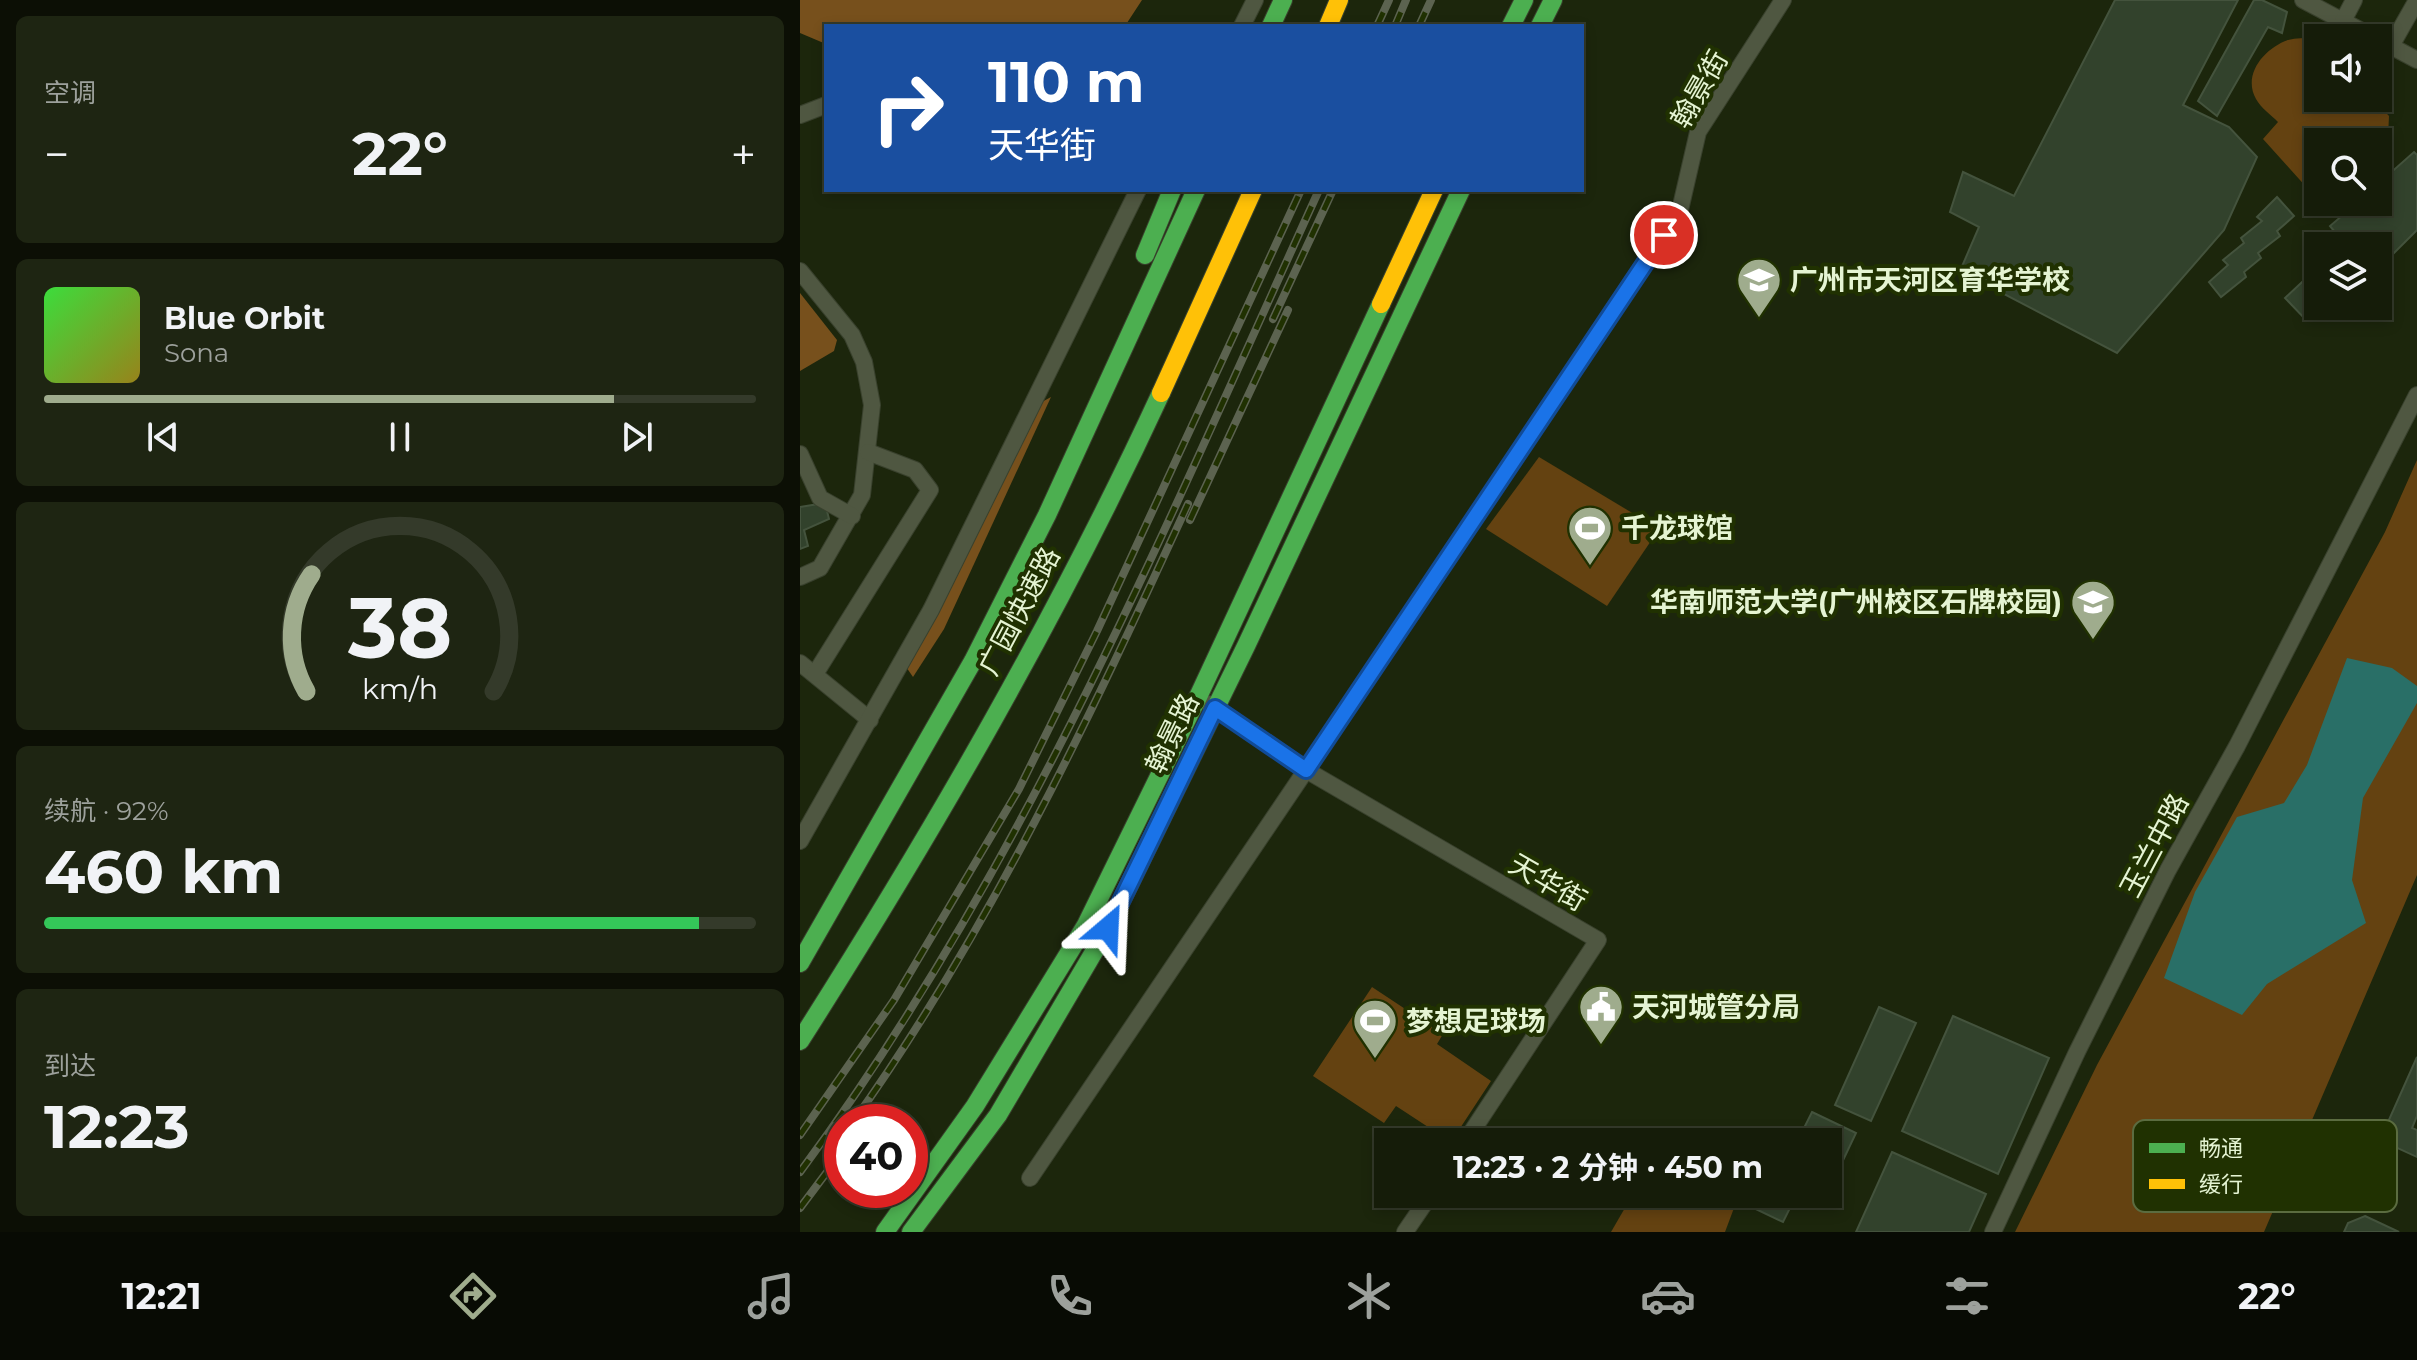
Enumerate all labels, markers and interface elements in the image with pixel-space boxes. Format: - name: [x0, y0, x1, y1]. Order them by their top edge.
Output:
- map controls: [2304, 24, 2392, 320]
- button: sound: [2304, 24, 2392, 112]
- street label: 翰景街: [1663, 44, 1735, 134]
- text: 110 m: [988, 48, 1145, 116]
- icon: right: [856, 56, 960, 160]
- text: 空调: [44, 77, 96, 109]
- text: 22°: [352, 117, 448, 190]
- text: 天华街: [988, 123, 1096, 167]
- text: −: [44, 127, 69, 181]
- text: +: [731, 127, 756, 181]
- button: search: [2304, 128, 2392, 216]
- pin: [1630, 201, 1698, 269]
- icon: arrive: [1642, 213, 1686, 257]
- button: layers: [2304, 232, 2392, 320]
- school or university icon: 广州市天河区育华学校: [1735, 256, 1783, 319]
- place label: 广州市天河区育华学校: [1790, 263, 2070, 297]
- text: Blue Orbit: [164, 300, 325, 337]
- text: Sona: [164, 337, 229, 369]
- icon: previous: [141, 415, 185, 459]
- icon: pause: [378, 415, 422, 459]
- icon: next: [615, 415, 659, 459]
- sports icon: 千龙球馆: [1566, 504, 1614, 567]
- place label: 千龙球馆: [1621, 511, 1733, 545]
- street label: 广园快速路: [971, 541, 1067, 681]
- text: 38: [347, 577, 452, 679]
- school or university icon: 华南师范大学(广州校区石牌校园): [2069, 578, 2117, 641]
- place label: 华南师范大学(广州校区石牌校园): [1650, 585, 2062, 619]
- text: km/h: [362, 671, 438, 706]
- street label: 翰景路: [1138, 688, 1206, 778]
- street label: 玉兰中路: [2113, 788, 2195, 902]
- text: 续航 · 92%: [44, 795, 169, 827]
- text: 460 km: [44, 835, 283, 908]
- street label: 天华街: [1503, 846, 1593, 918]
- position arrow: [1066, 886, 1150, 970]
- public building icon: 天河城管分局: [1577, 983, 1625, 1046]
- place label: 天河城管分局: [1632, 990, 1800, 1024]
- sports icon: 梦想足球场: [1351, 997, 1399, 1060]
- place label: 梦想足球场: [1406, 1004, 1546, 1038]
- text: 到达: [44, 1050, 96, 1082]
- text: 12:23: [44, 1090, 190, 1163]
- speed limit sign: 40: [824, 1104, 928, 1208]
- legend: [2133, 1120, 2397, 1212]
- text: 畅通: [2199, 1135, 2243, 1162]
- text: 12:23 · 2 分钟 · 450 m: [1453, 1149, 1763, 1186]
- text: 缓行: [2199, 1171, 2243, 1198]
- icon: directions: [445, 1268, 501, 1324]
- icon: music: [743, 1268, 799, 1324]
- icon: phone: [1042, 1268, 1098, 1324]
- icon: climate: [1341, 1268, 1397, 1324]
- icon: car: [1640, 1268, 1696, 1324]
- icon: filters: [1939, 1268, 1995, 1324]
- text: 12:21: [121, 1274, 202, 1318]
- text: 22°: [2238, 1274, 2295, 1318]

